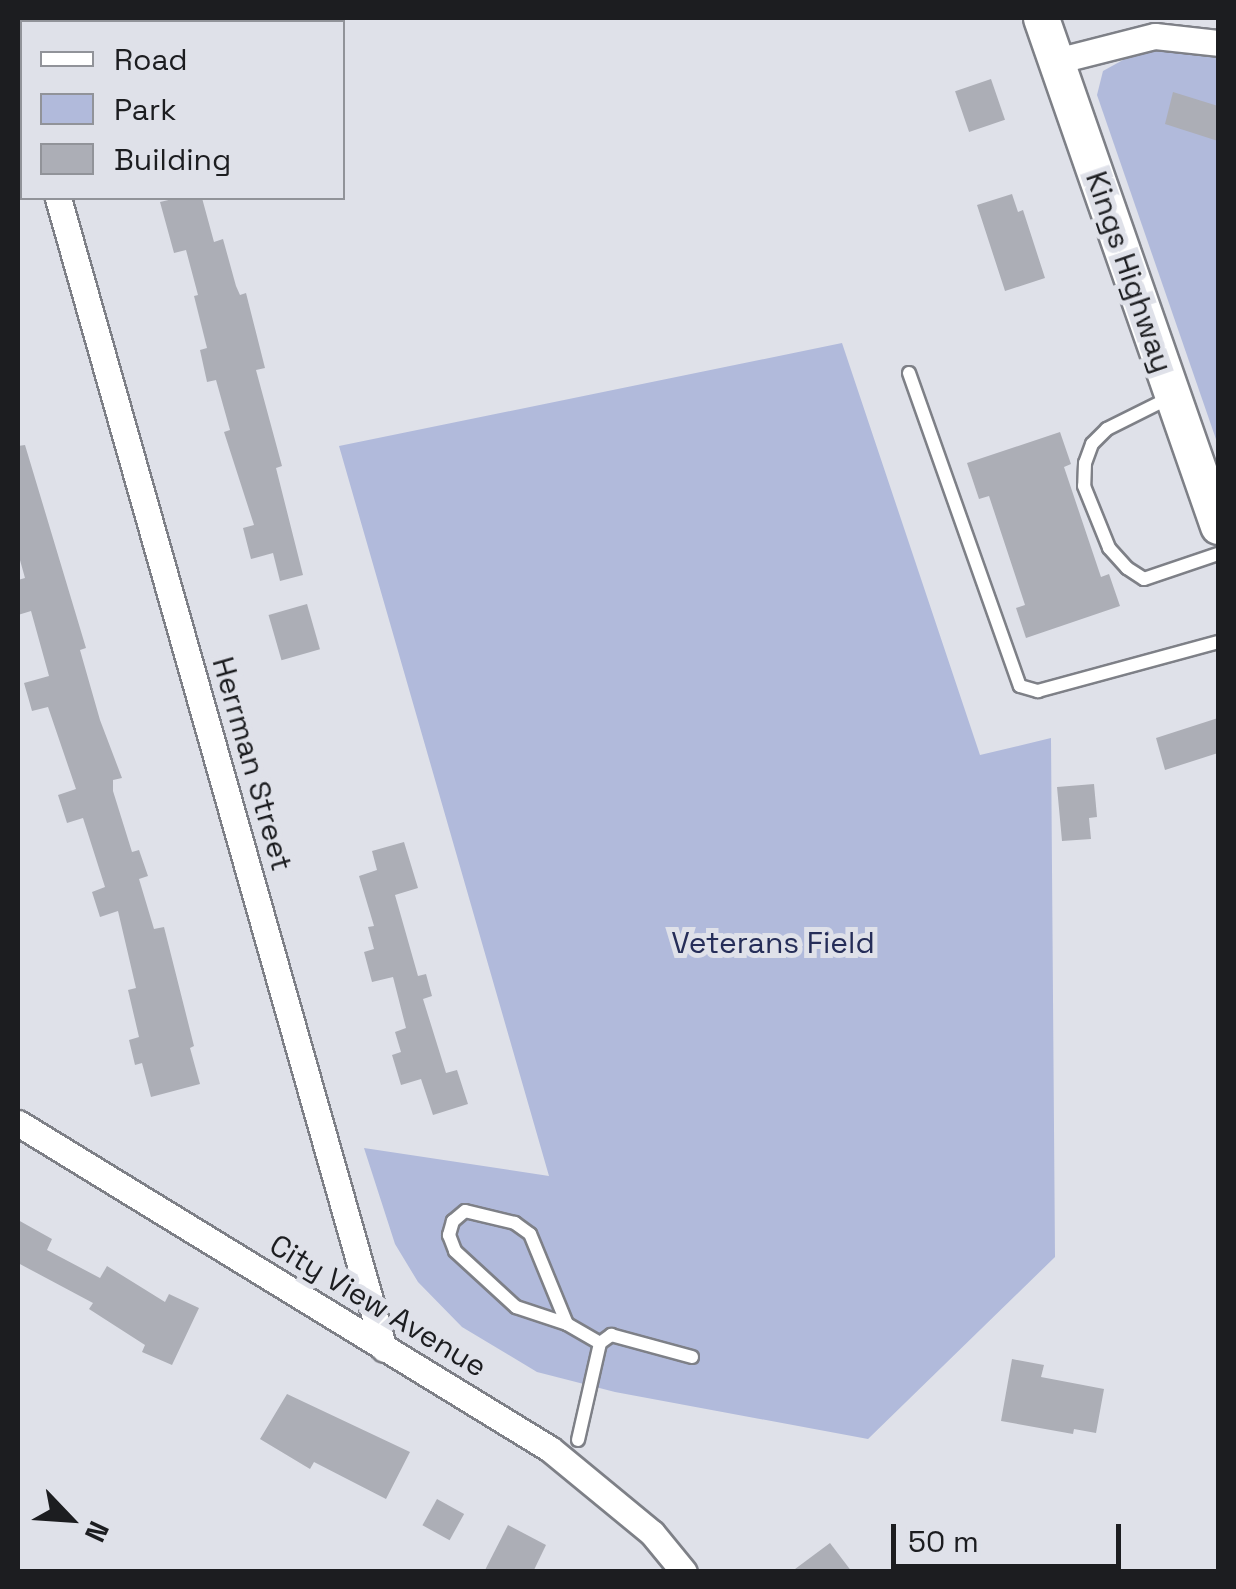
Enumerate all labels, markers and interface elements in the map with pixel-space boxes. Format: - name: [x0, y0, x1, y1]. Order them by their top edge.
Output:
- legend: [20, 20, 345, 200]
- text: Road: [114, 40, 188, 79]
- text: Park: [114, 90, 176, 129]
- text: Building: [114, 140, 231, 179]
- street label: Kings Highway: [1078, 167, 1180, 377]
- street label: Herrman Street: [204, 653, 300, 875]
- park label: Veterans Field: [671, 925, 875, 961]
- street label: City View Avenue: [263, 1227, 493, 1385]
- north arrow: [20, 1469, 120, 1569]
- scale bar: [896, 1504, 1126, 1566]
- text: N: [77, 1516, 117, 1548]
- text: 50 m: [908, 1522, 979, 1561]

